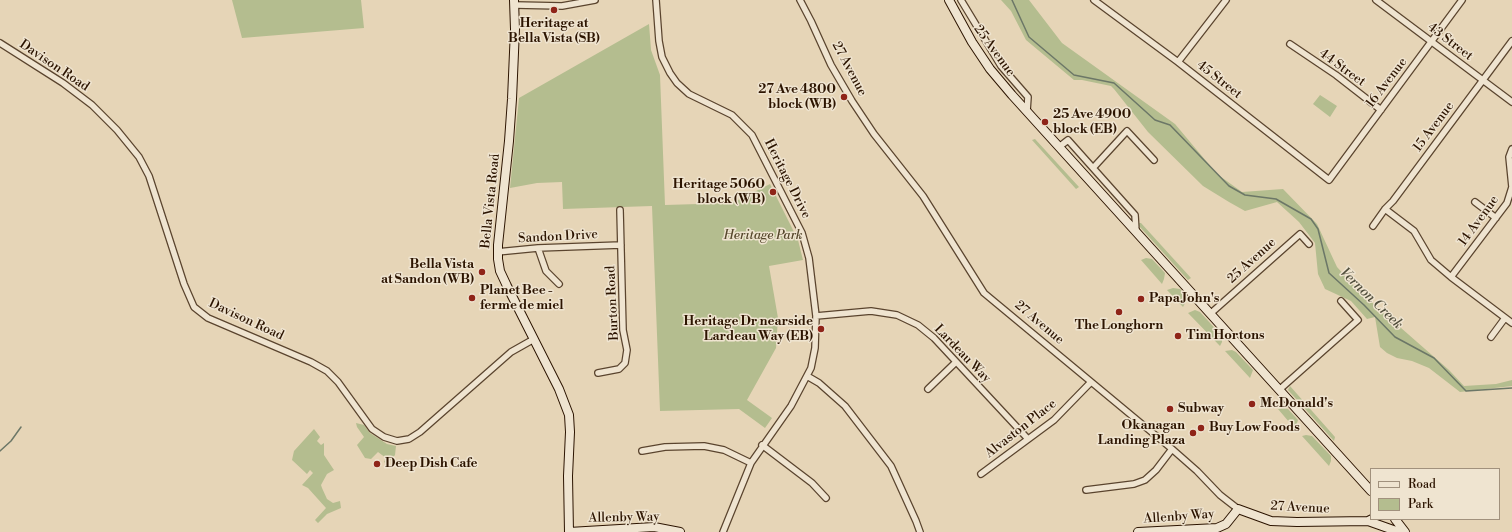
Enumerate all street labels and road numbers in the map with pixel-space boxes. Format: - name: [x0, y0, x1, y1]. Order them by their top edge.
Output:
- street label: 43 Street: [1424, 20, 1476, 64]
- street label: 25 Avenue: [970, 22, 1018, 80]
- street label: Davison Road: [16, 37, 92, 95]
- street label: 27 Avenue: [828, 39, 870, 99]
- street label: 44 Street: [1316, 46, 1368, 90]
- street label: 16 Avenue: [1363, 55, 1411, 111]
- street label: 45 Street: [1193, 58, 1245, 102]
- street label: 15 Avenue: [1410, 99, 1458, 155]
- street label: Heritage Drive: [760, 137, 814, 221]
- street label: Bella Vista Road: [478, 153, 504, 249]
- street label: 14 Avenue: [1456, 193, 1502, 249]
- street label: Sandon Drive: [518, 227, 598, 247]
- street label: 25 Avenue: [1224, 235, 1280, 287]
- street label: Burton Road: [603, 265, 623, 341]
- street label: Davison Road: [206, 296, 286, 344]
- street label: 27 Avenue: [1011, 298, 1067, 348]
- street label: Lardeau Way: [930, 322, 994, 386]
- street label: Alvaston Place: [982, 396, 1060, 462]
- street label: 27 Avenue: [1270, 499, 1330, 517]
- street label: Allenby Way: [1143, 507, 1215, 527]
- street label: Allenby Way: [588, 510, 660, 526]

